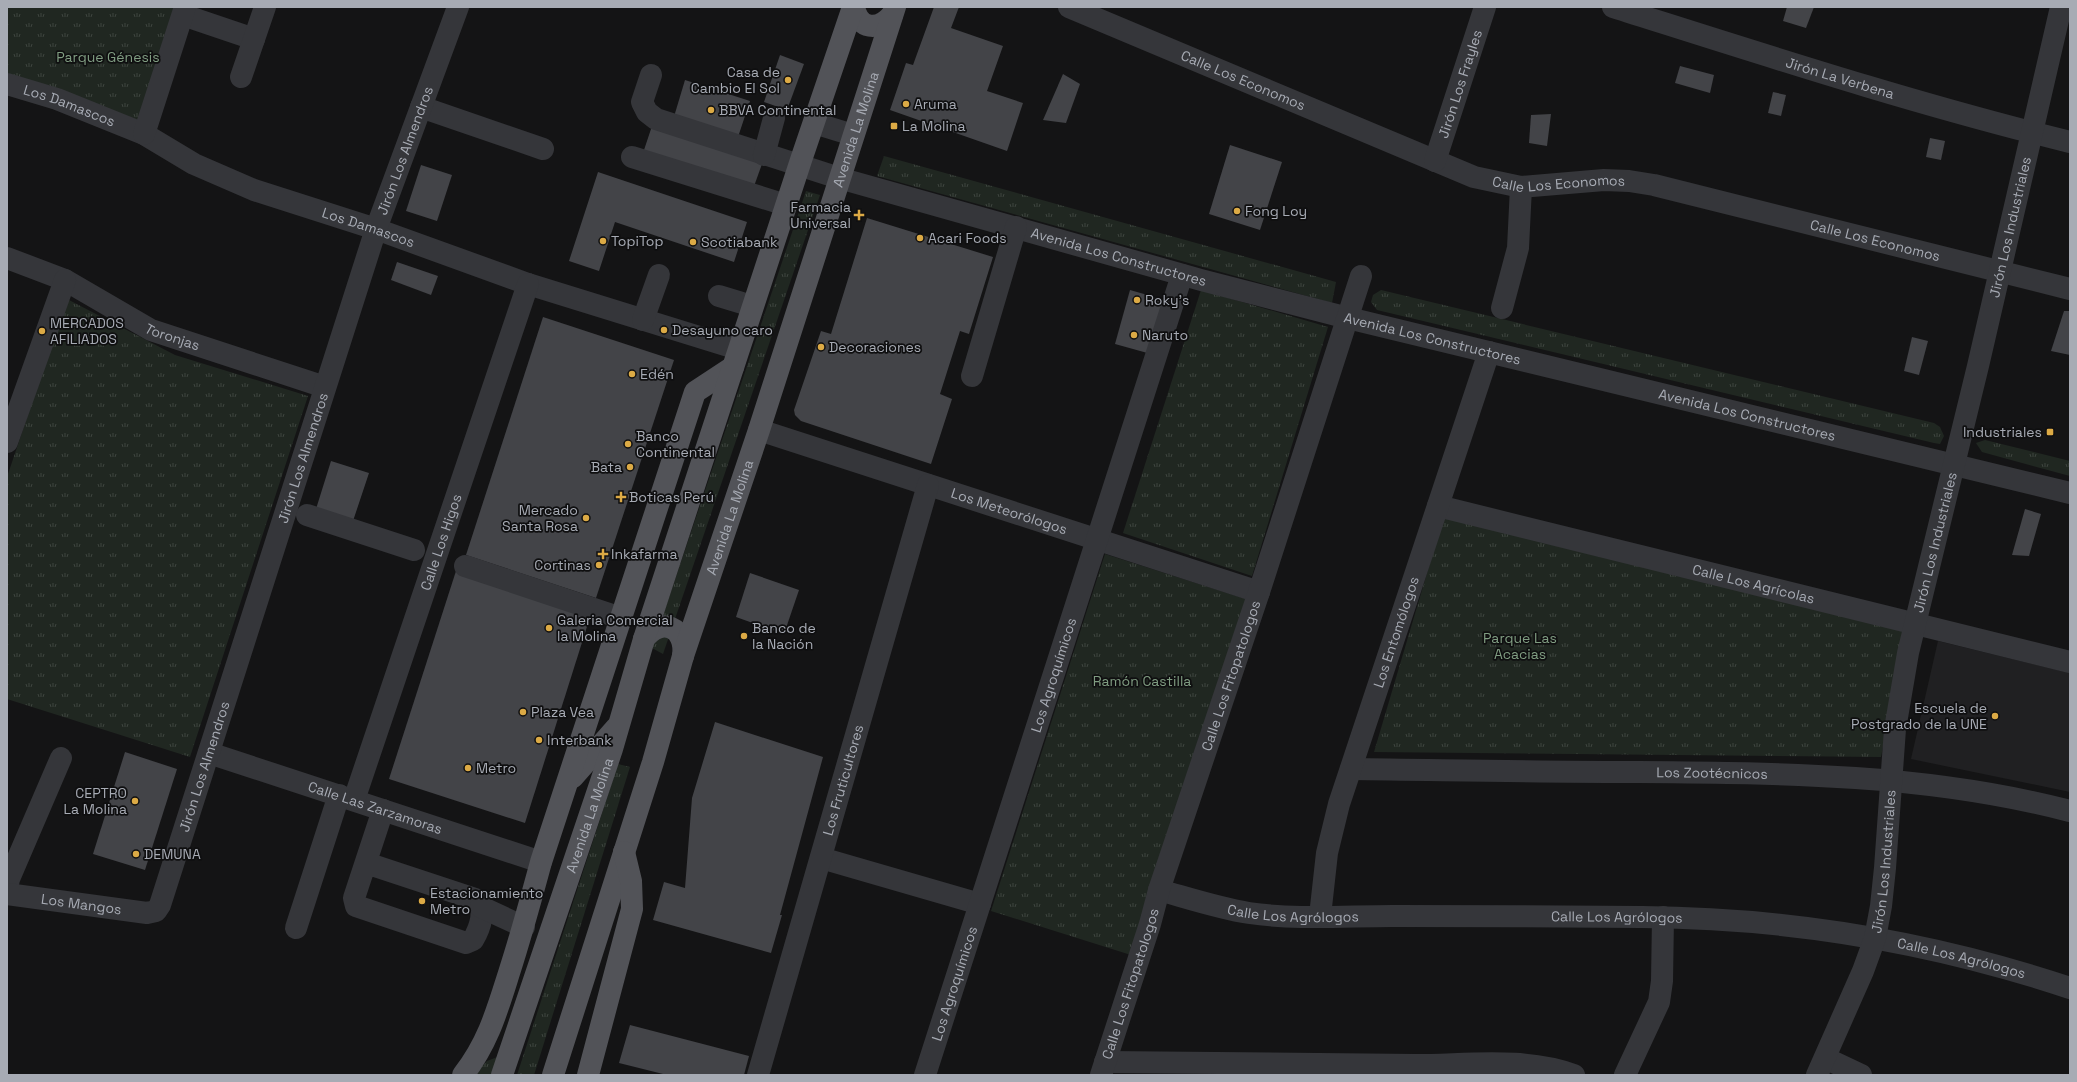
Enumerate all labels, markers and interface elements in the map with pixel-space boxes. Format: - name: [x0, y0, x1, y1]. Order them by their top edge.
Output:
- street label: Jirón Los Frayles: [1434, 27, 1486, 141]
- street label: Calle Los Economos: [1178, 46, 1308, 114]
- park label: Parque Génesis: [56, 48, 160, 66]
- street label: Jirón La Verbena: [1784, 53, 1897, 103]
- place label: Casa de Cambio El Sol: [691, 63, 780, 97]
- street label: Avenida La Molina: [829, 69, 883, 189]
- marker: Casa de Cambio El Sol: [783, 75, 793, 85]
- street label: Los Damascos: [21, 80, 118, 131]
- street label: Jirón Los Almendros: [373, 84, 437, 217]
- place label: Aruma: [914, 95, 957, 113]
- marker: Aruma: [901, 99, 911, 109]
- place label: BBVA Continental: [719, 101, 836, 119]
- marker: BBVA Continental: [706, 105, 716, 115]
- place label: La Molina: [902, 117, 966, 135]
- marker: La Molina: [889, 121, 899, 131]
- street label: Jirón Los Industriales: [1985, 155, 2035, 299]
- street label: Calle Los Economos: [1491, 171, 1625, 196]
- place label: Farmacia Universal: [790, 198, 851, 232]
- place label: Fong Loy: [1245, 202, 1307, 220]
- street label: Los Damascos: [320, 203, 417, 251]
- marker: Fong Loy: [1232, 206, 1242, 216]
- marker: Farmacia Universal: [854, 210, 864, 220]
- street label: Calle Los Economos: [1808, 215, 1942, 265]
- street label: Avenida Los Constructores: [1029, 224, 1208, 290]
- place label: Acari Foods: [928, 229, 1007, 247]
- place label: TopiTop: [611, 232, 663, 250]
- place label: Scotiabank: [701, 233, 778, 251]
- marker: Acari Foods: [915, 233, 925, 243]
- marker: TopiTop: [598, 236, 608, 246]
- marker: Scotiabank: [688, 237, 698, 247]
- place label: Roky's: [1145, 291, 1189, 309]
- marker: Roky's: [1132, 295, 1142, 305]
- street label: Avenida Los Constructores: [1342, 308, 1523, 369]
- place label: MERCADOS AFILIADOS: [50, 314, 124, 348]
- street label: Toronjas: [141, 319, 202, 354]
- place label: Desayuno caro: [672, 321, 773, 339]
- marker: Desayuno caro: [659, 325, 669, 335]
- marker: MERCADOS AFILIADOS: [37, 326, 47, 336]
- place label: Naruto: [1142, 326, 1188, 344]
- marker: Naruto: [1129, 330, 1139, 340]
- place label: Decoraciones: [829, 338, 921, 356]
- marker: Decoraciones: [816, 342, 826, 352]
- place label: Edén: [640, 365, 674, 383]
- marker: Edén: [627, 369, 637, 379]
- street label: Avenida Los Constructores: [1657, 385, 1838, 445]
- street label: Jirón Los Almendros: [274, 390, 332, 526]
- place label: Industriales: [1963, 423, 2042, 441]
- place label: Banco Continental: [636, 427, 715, 461]
- marker: Industriales: [2045, 427, 2055, 437]
- marker: Banco Continental: [623, 439, 633, 449]
- street label: Avenida La Molina: [702, 457, 757, 577]
- place label: Bata: [591, 458, 622, 476]
- marker: Bata: [625, 462, 635, 472]
- street label: Jirón Los Industriales: [1909, 470, 1961, 614]
- street label: Los Meteorólogos: [949, 484, 1070, 538]
- place label: Boticas Perú: [629, 488, 714, 506]
- street label: Calle Los Higos: [416, 492, 466, 593]
- marker: Boticas Perú: [616, 492, 626, 502]
- place label: Mercado Santa Rosa: [502, 501, 578, 535]
- marker: Mercado Santa Rosa: [581, 513, 591, 523]
- place label: Inkafarma: [611, 545, 677, 563]
- marker: Inkafarma: [598, 549, 608, 559]
- place label: Cortinas: [534, 556, 591, 574]
- marker: Cortinas: [594, 560, 604, 570]
- street label: Calle Los Agrícolas: [1691, 560, 1817, 608]
- street label: Los Entomólogos: [1369, 574, 1423, 690]
- street label: Calle Los Fitopatologos: [1197, 598, 1265, 753]
- place label: Galeria Comercial la Molina: [557, 611, 673, 645]
- street label: Los Agroquímicos: [1027, 615, 1080, 735]
- place label: Banco de la Nación: [752, 619, 816, 653]
- marker: Galeria Comercial la Molina: [544, 623, 554, 633]
- park label: Parque Las Acacias: [1483, 629, 1557, 663]
- marker: Banco de la Nación: [739, 631, 749, 641]
- park label: Ramón Castilla: [1093, 672, 1191, 690]
- street label: Jirón Los Almendros: [175, 699, 233, 834]
- place label: Escuela de Postgrado de la UNE: [1851, 699, 1987, 733]
- place label: Plaza Vea: [531, 703, 594, 721]
- marker: Plaza Vea: [518, 707, 528, 717]
- marker: Escuela de Postgrado de la UNE: [1990, 711, 2000, 721]
- street label: Los Fruticultores: [818, 722, 868, 838]
- place label: Interbank: [547, 731, 612, 749]
- marker: Interbank: [534, 735, 544, 745]
- street label: Avenida La Molina: [562, 755, 617, 875]
- place label: Metro: [476, 759, 516, 777]
- marker: Metro: [463, 763, 473, 773]
- street label: Los Zootécnicos: [1656, 763, 1768, 783]
- street label: Calle Las Zarzamoras: [306, 777, 445, 838]
- place label: CEPTRO La Molina: [63, 784, 127, 818]
- street label: Jirón Los Industriales: [1867, 789, 1900, 935]
- marker: CEPTRO La Molina: [130, 796, 140, 806]
- place label: DEMUNA: [144, 845, 201, 863]
- marker: DEMUNA: [131, 849, 141, 859]
- place label: Estacionamiento Metro: [430, 884, 543, 918]
- street label: Los Mangos: [40, 890, 123, 918]
- marker: Estacionamiento Metro: [417, 896, 427, 906]
- street label: Calle Los Agrólogos: [1226, 900, 1359, 926]
- street label: Calle Los Fitopatologos: [1098, 906, 1163, 1061]
- street label: Calle Los Agrólogos: [1551, 907, 1683, 927]
- street label: Los Agroquímicos: [928, 924, 981, 1043]
- street label: Calle Los Agrólogos: [1896, 934, 2028, 983]

